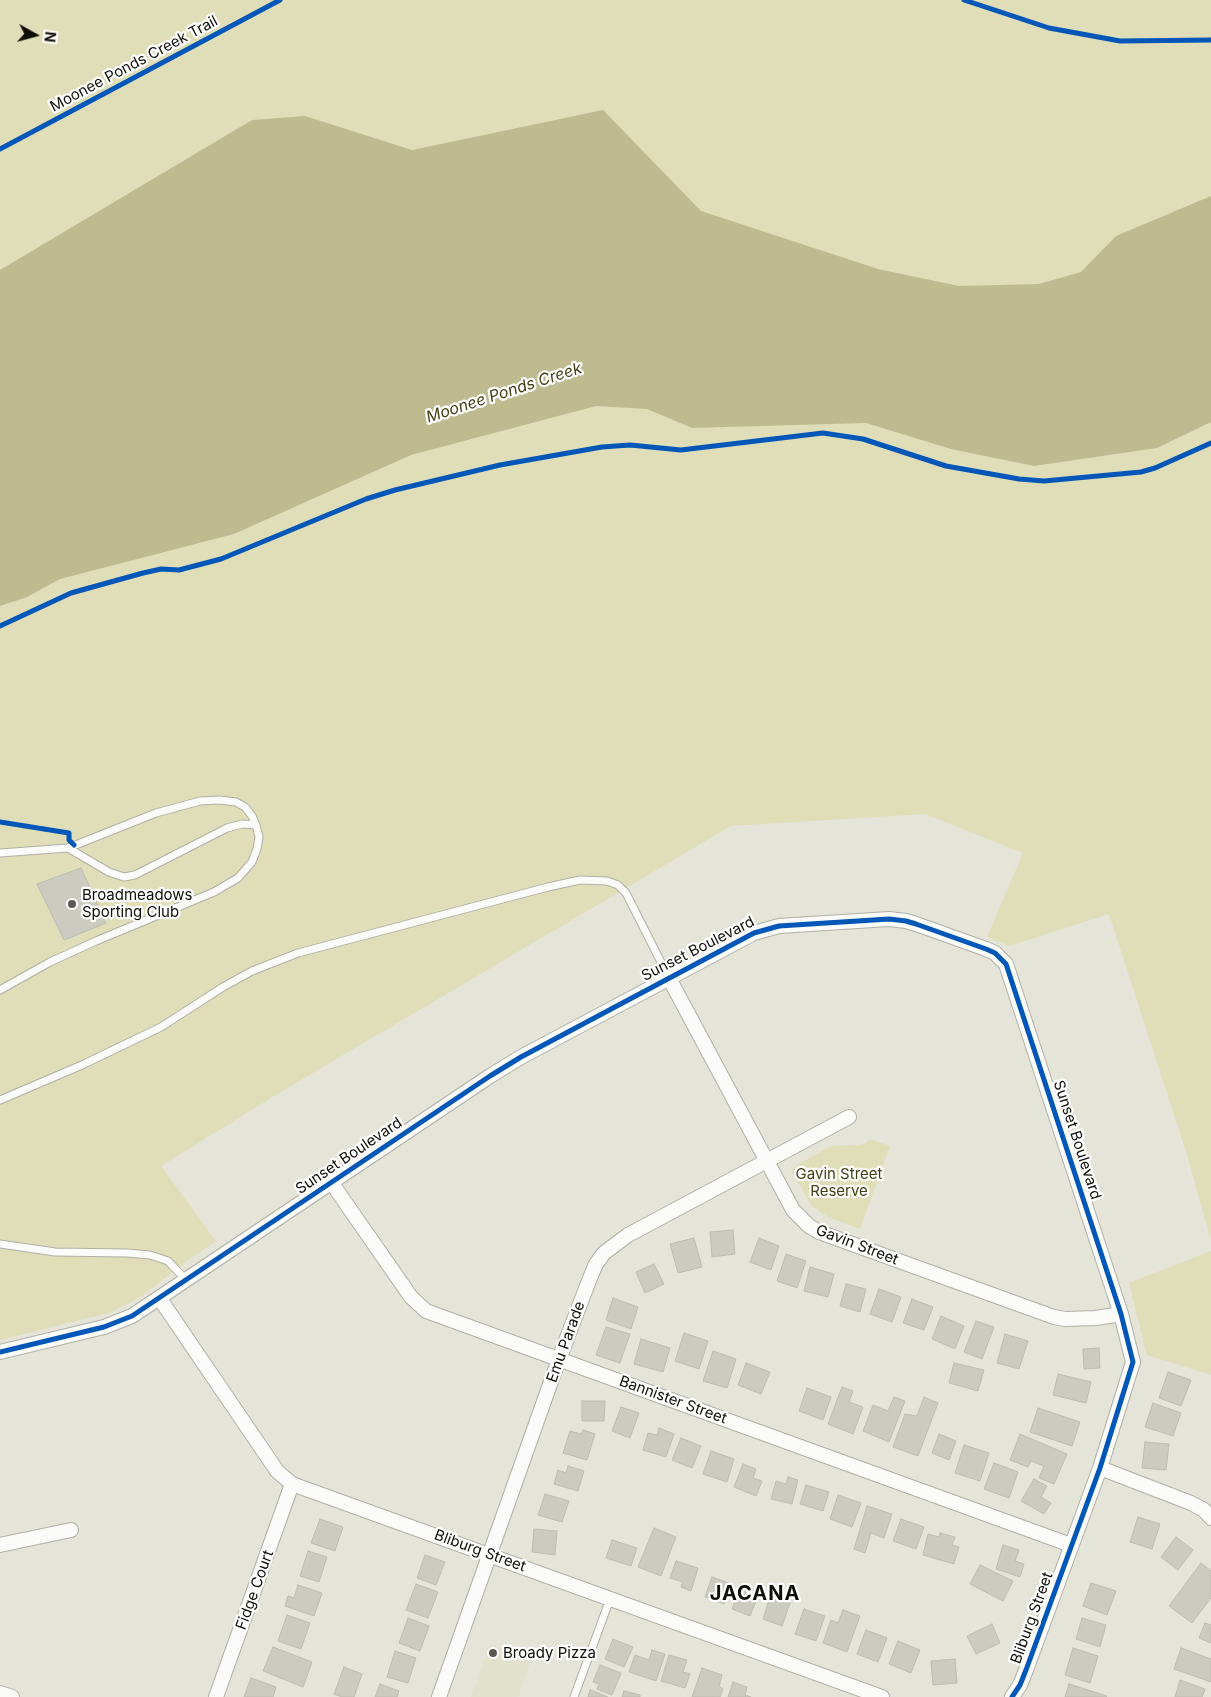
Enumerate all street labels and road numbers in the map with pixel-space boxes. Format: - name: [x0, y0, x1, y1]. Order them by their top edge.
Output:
- street label: Moonee Ponds Creek Trail: [47, 12, 221, 116]
- street label: Sunset Boulevard: [639, 913, 757, 985]
- street label: Sunset Boulevard: [1049, 1078, 1105, 1202]
- street label: Sunset Boulevard: [292, 1114, 406, 1198]
- street label: Gavin Street: [813, 1221, 901, 1269]
- street label: Emu Parade: [543, 1299, 589, 1385]
- street label: Bannister Street: [617, 1372, 729, 1428]
- street label: Bliburg Street: [432, 1526, 528, 1576]
- street label: Fidge Court: [232, 1548, 278, 1632]
- street label: Bliburg Street: [1007, 1570, 1057, 1666]

